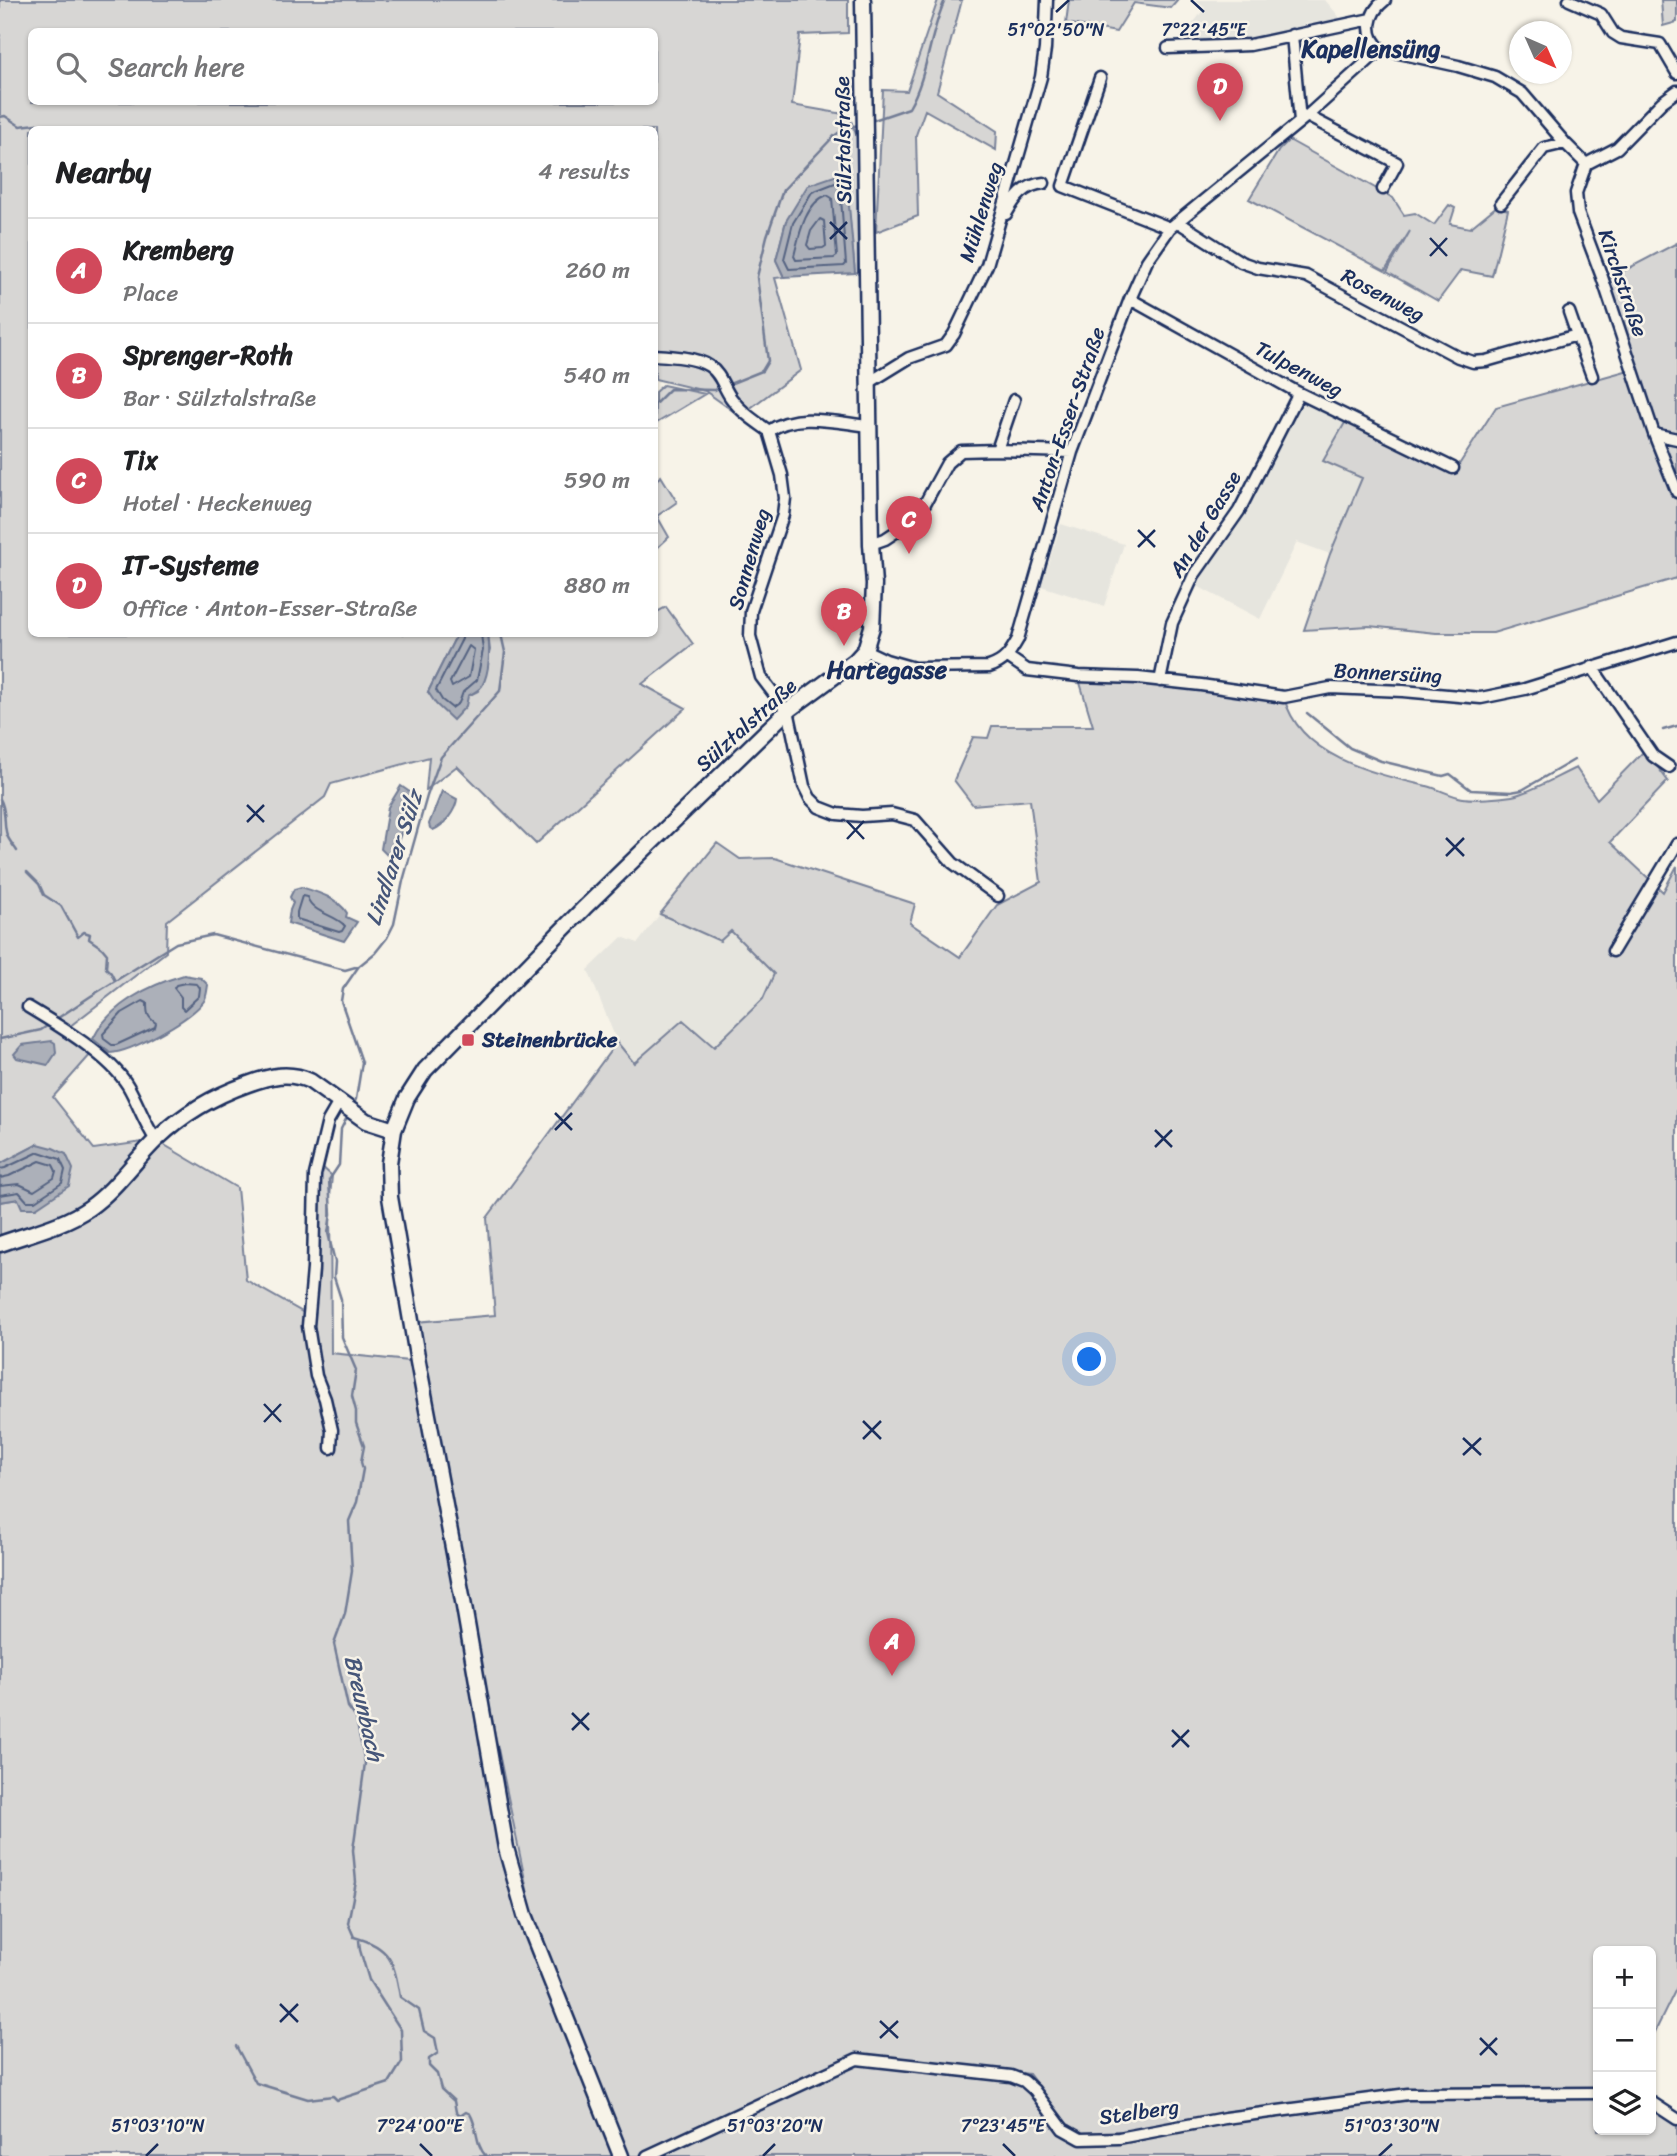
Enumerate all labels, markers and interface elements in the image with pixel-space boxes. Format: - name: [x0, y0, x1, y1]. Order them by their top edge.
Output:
- text: 51°02'50"N: [1007, 14, 1105, 46]
- text: 7°22'45"E: [1161, 14, 1248, 46]
- north arrow: [1509, 21, 1572, 84]
- search box: [28, 28, 658, 105]
- district label: Kapellensüng: [1301, 28, 1440, 70]
- text: Search here: [108, 44, 245, 90]
- icon: search: [52, 48, 90, 86]
- pin: D: [1197, 63, 1243, 121]
- street label: Sülztalstraße: [823, 76, 863, 204]
- text: Nearby: [56, 145, 151, 199]
- text: 4 results: [538, 151, 630, 192]
- street label: Mühlenweg: [948, 157, 1014, 267]
- street label: Kirchstraße: [1587, 224, 1659, 342]
- text: Kremberg: [123, 227, 234, 273]
- text: A: [71, 250, 87, 291]
- text: 260 m: [565, 250, 630, 291]
- street label: Rosenweg: [1334, 257, 1432, 333]
- text: Place: [123, 273, 178, 314]
- street label: Anton-Esser-Straße: [1017, 321, 1116, 517]
- street label: Tulpenweg: [1248, 330, 1350, 408]
- text: Sprenger-Roth: [123, 332, 293, 378]
- text: B: [72, 355, 86, 396]
- text: 540 m: [563, 355, 630, 396]
- text: Bar · Sülztalstraße: [123, 378, 316, 419]
- text: Tix: [123, 437, 158, 483]
- text: C: [72, 460, 86, 501]
- text: 590 m: [564, 460, 630, 501]
- street label: An der Gasse: [1157, 463, 1252, 586]
- text: Hotel · Heckenweg: [123, 483, 312, 524]
- pin: C: [886, 496, 932, 554]
- street label: Sonnenweg: [716, 503, 782, 614]
- text: IT-Systeme: [123, 542, 259, 588]
- text: D: [72, 565, 86, 606]
- text: 880 m: [564, 565, 630, 606]
- text: Office · Anton-Esser-Straße: [123, 588, 417, 629]
- pin: B: [821, 588, 867, 646]
- district label: Hartegasse: [827, 649, 948, 691]
- street label: Bonnersüng: [1333, 651, 1443, 695]
- street label: Sülztalstraße: [686, 668, 806, 782]
- water label: Lindlarer Sülz: [353, 782, 436, 931]
- place label: Steinenbrücke: [481, 1021, 618, 1059]
- marker: Steinenbrücke: [460, 1032, 476, 1048]
- your location: [1072, 1342, 1106, 1376]
- pin: A: [869, 1618, 915, 1676]
- water label: Breunbach: [332, 1651, 397, 1767]
- map controls: [1593, 1946, 1656, 2135]
- button: +: [1593, 1946, 1656, 2009]
- button: −: [1593, 2009, 1656, 2072]
- button: layers: [1593, 2072, 1656, 2135]
- street label: Stelberg: [1097, 2088, 1182, 2136]
- text: 51°03'10"N: [111, 2110, 205, 2142]
- text: 7°24'00"E: [377, 2110, 464, 2142]
- text: 51°03'20"N: [727, 2110, 824, 2142]
- text: 7°23'45"E: [961, 2110, 1046, 2142]
- text: 51°03'30"N: [1344, 2110, 1440, 2142]

